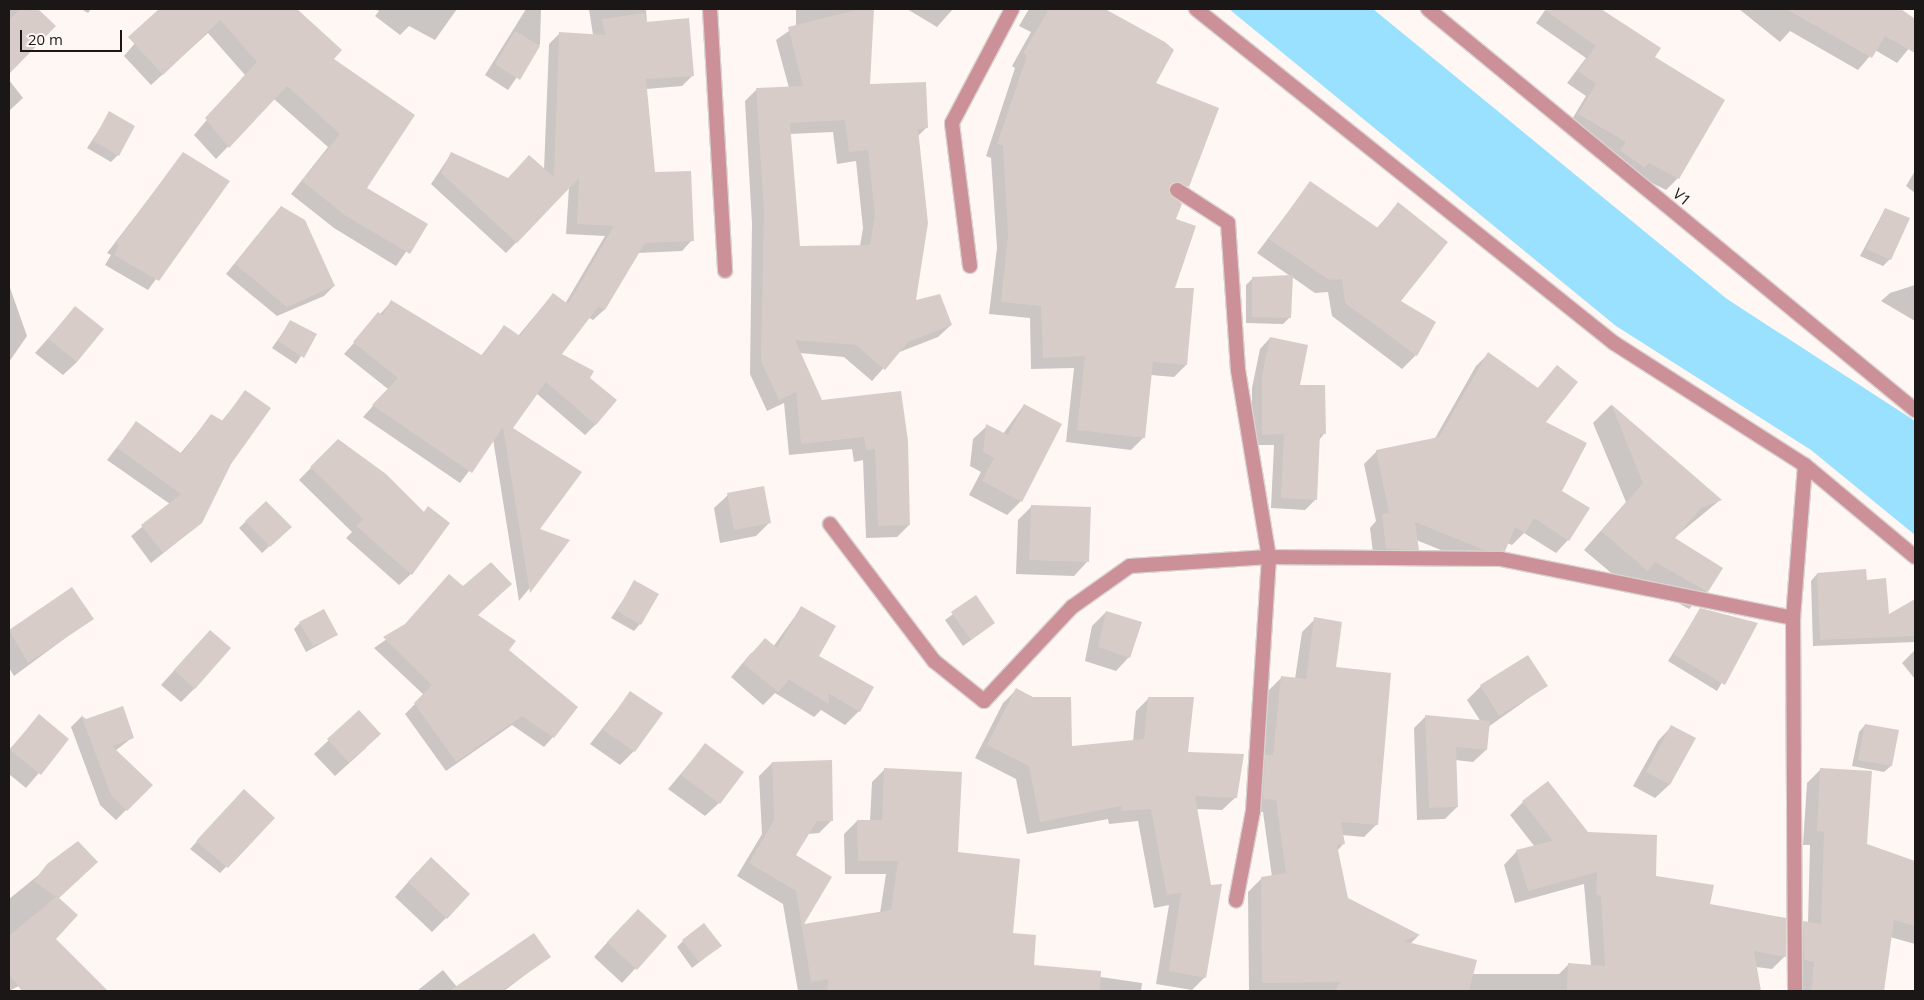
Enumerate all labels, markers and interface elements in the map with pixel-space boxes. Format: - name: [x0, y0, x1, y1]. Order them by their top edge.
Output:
- scale bar: [22, 20, 125, 52]
- text: 20 m: [28, 29, 63, 49]
- street label: V1: [1670, 184, 1694, 210]

